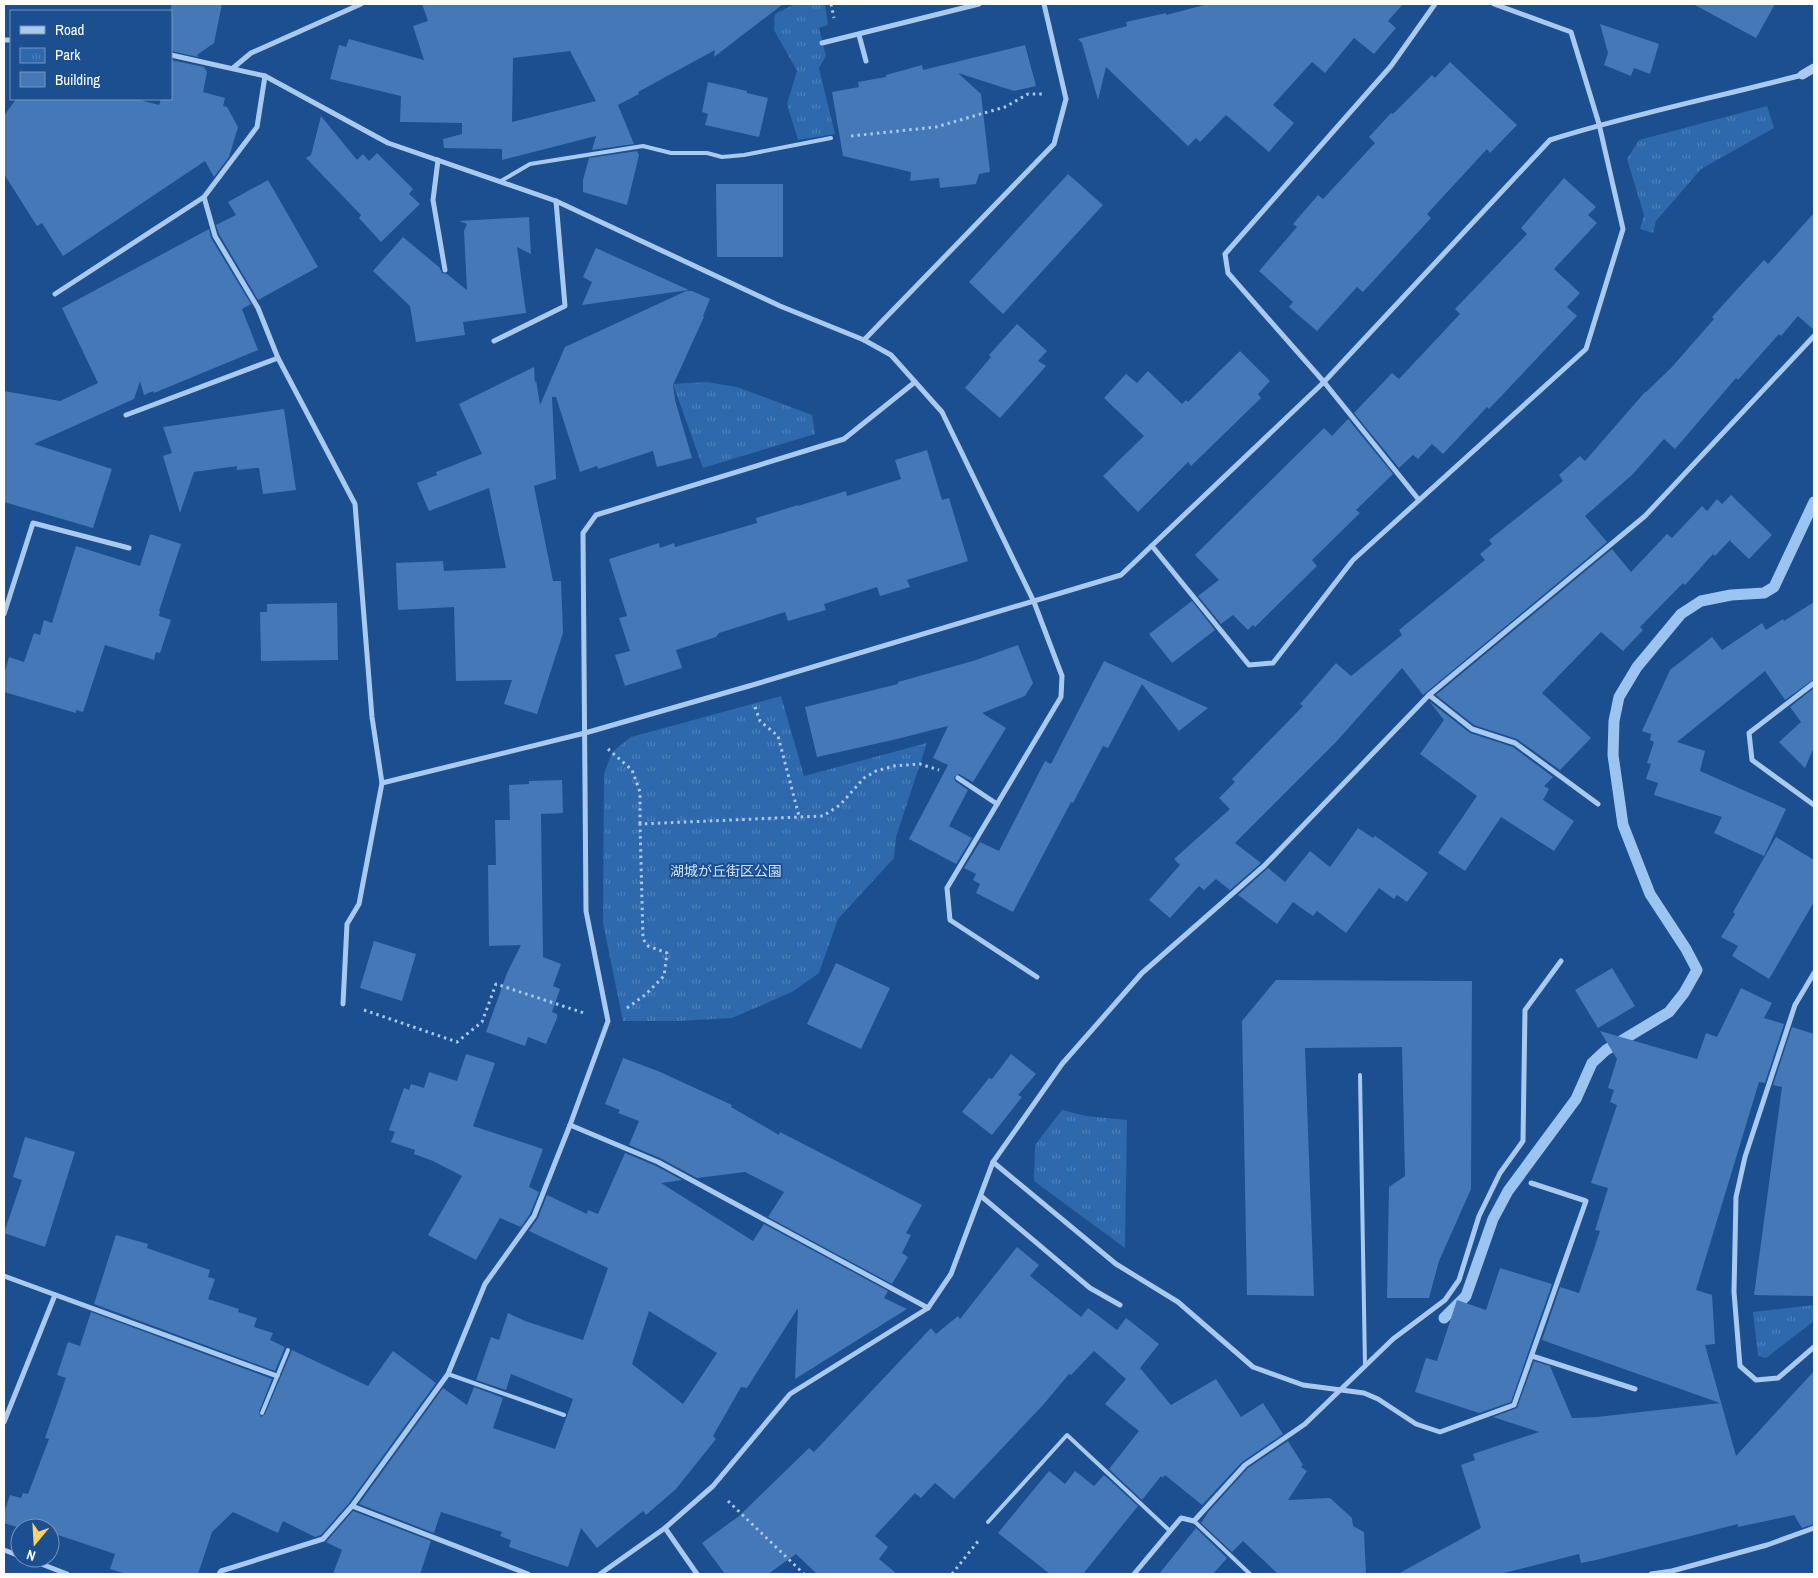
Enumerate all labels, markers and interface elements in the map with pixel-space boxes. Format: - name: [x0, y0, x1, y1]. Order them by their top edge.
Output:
- legend: [10, 10, 172, 100]
- text: Road: [55, 19, 84, 40]
- text: Park: [55, 44, 81, 65]
- text: Building: [55, 69, 100, 90]
- park label: 湖城が丘街区公園: [670, 862, 782, 880]
- north arrow: [10, 1518, 60, 1568]
- text: N: [24, 1546, 38, 1565]

